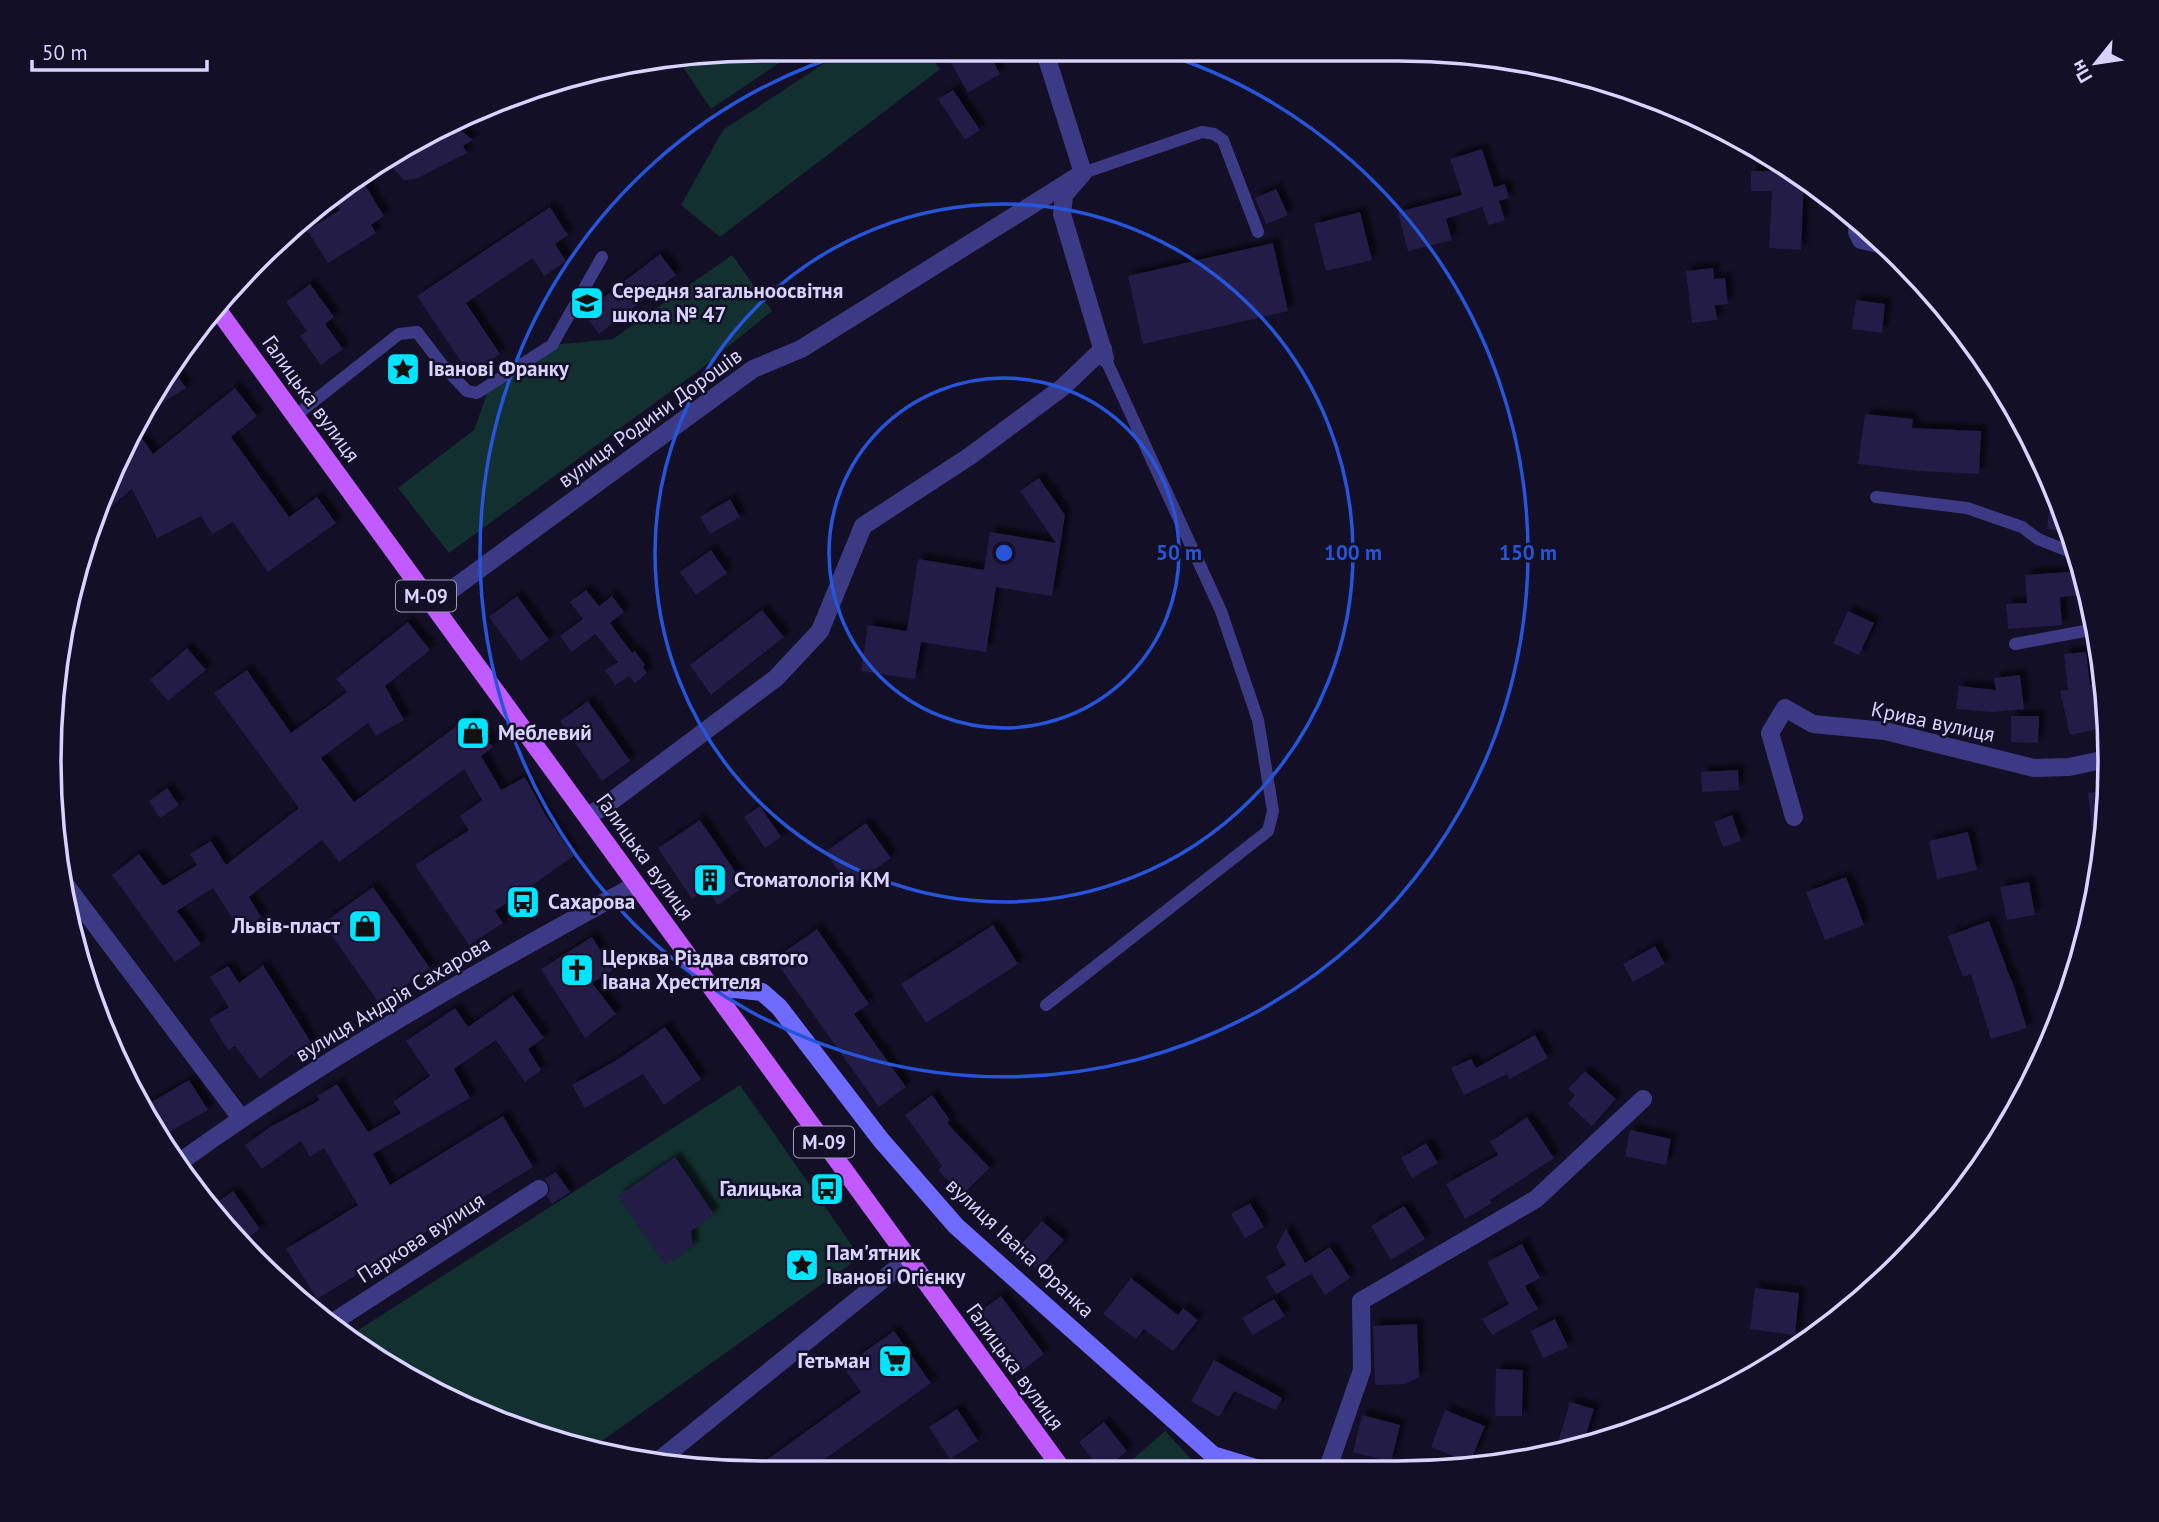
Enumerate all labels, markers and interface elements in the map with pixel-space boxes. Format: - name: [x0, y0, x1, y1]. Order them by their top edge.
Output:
- scale bar: [32, 28, 206, 72]
- north arrow: [2061, 28, 2131, 98]
- text: 50 m: [42, 39, 88, 66]
- text: Пн: [2065, 56, 2097, 87]
- place label: Середня загальноосвітня школа № 47: [612, 277, 843, 328]
- school or university icon: Середня загальноосвітня школа № 47: [568, 284, 606, 322]
- street label: Галицька вулиця: [256, 330, 366, 467]
- street label: вулиця Родини Дорошів: [552, 342, 747, 493]
- place icon: Іванові Франку: [384, 350, 422, 388]
- place label: Іванові Франку: [428, 355, 570, 382]
- text: 50 m: [1156, 539, 1202, 566]
- text: 100 m: [1324, 539, 1382, 566]
- text: 150 m: [1499, 539, 1557, 566]
- centre of rings: [992, 541, 1016, 565]
- road number: М-09: [396, 580, 456, 611]
- street label: Крива вулиця: [1869, 695, 1997, 748]
- shop icon: Меблевий: [454, 714, 492, 752]
- place label: Меблевий: [498, 719, 592, 746]
- street label: Галицька вулиця: [590, 788, 700, 925]
- building icon: Стоматологія KM: [691, 861, 729, 899]
- place label: Стоматологія KM: [734, 866, 890, 893]
- bus stop icon: Сахарова: [504, 883, 542, 921]
- place label: Сахарова: [548, 888, 635, 915]
- shop icon: Львів-пласт: [346, 907, 384, 945]
- place label: Львів-пласт: [231, 912, 340, 939]
- street label: вулиця Андрія Сахарова: [290, 930, 495, 1068]
- place label: Церква Різдва святого Івана Хрестителя: [602, 944, 809, 995]
- church icon: Церква Різдва святого Івана Хрестителя: [558, 951, 596, 989]
- road number: М-09: [794, 1126, 854, 1158]
- bus stop icon: Галицька: [808, 1170, 846, 1208]
- street label: вулиця Івана Франка: [940, 1172, 1100, 1323]
- place label: Галицька: [719, 1175, 802, 1202]
- street label: Паркова вулиця: [352, 1186, 490, 1289]
- place label: Пам'ятник Іванові Огієнку: [826, 1239, 966, 1290]
- place icon: Пам'ятник Іванові Огієнку: [783, 1246, 821, 1284]
- street label: Галицька вулиця: [960, 1298, 1070, 1435]
- supermarket icon: Гетьман: [876, 1342, 914, 1380]
- place label: Гетьман: [797, 1347, 870, 1374]

